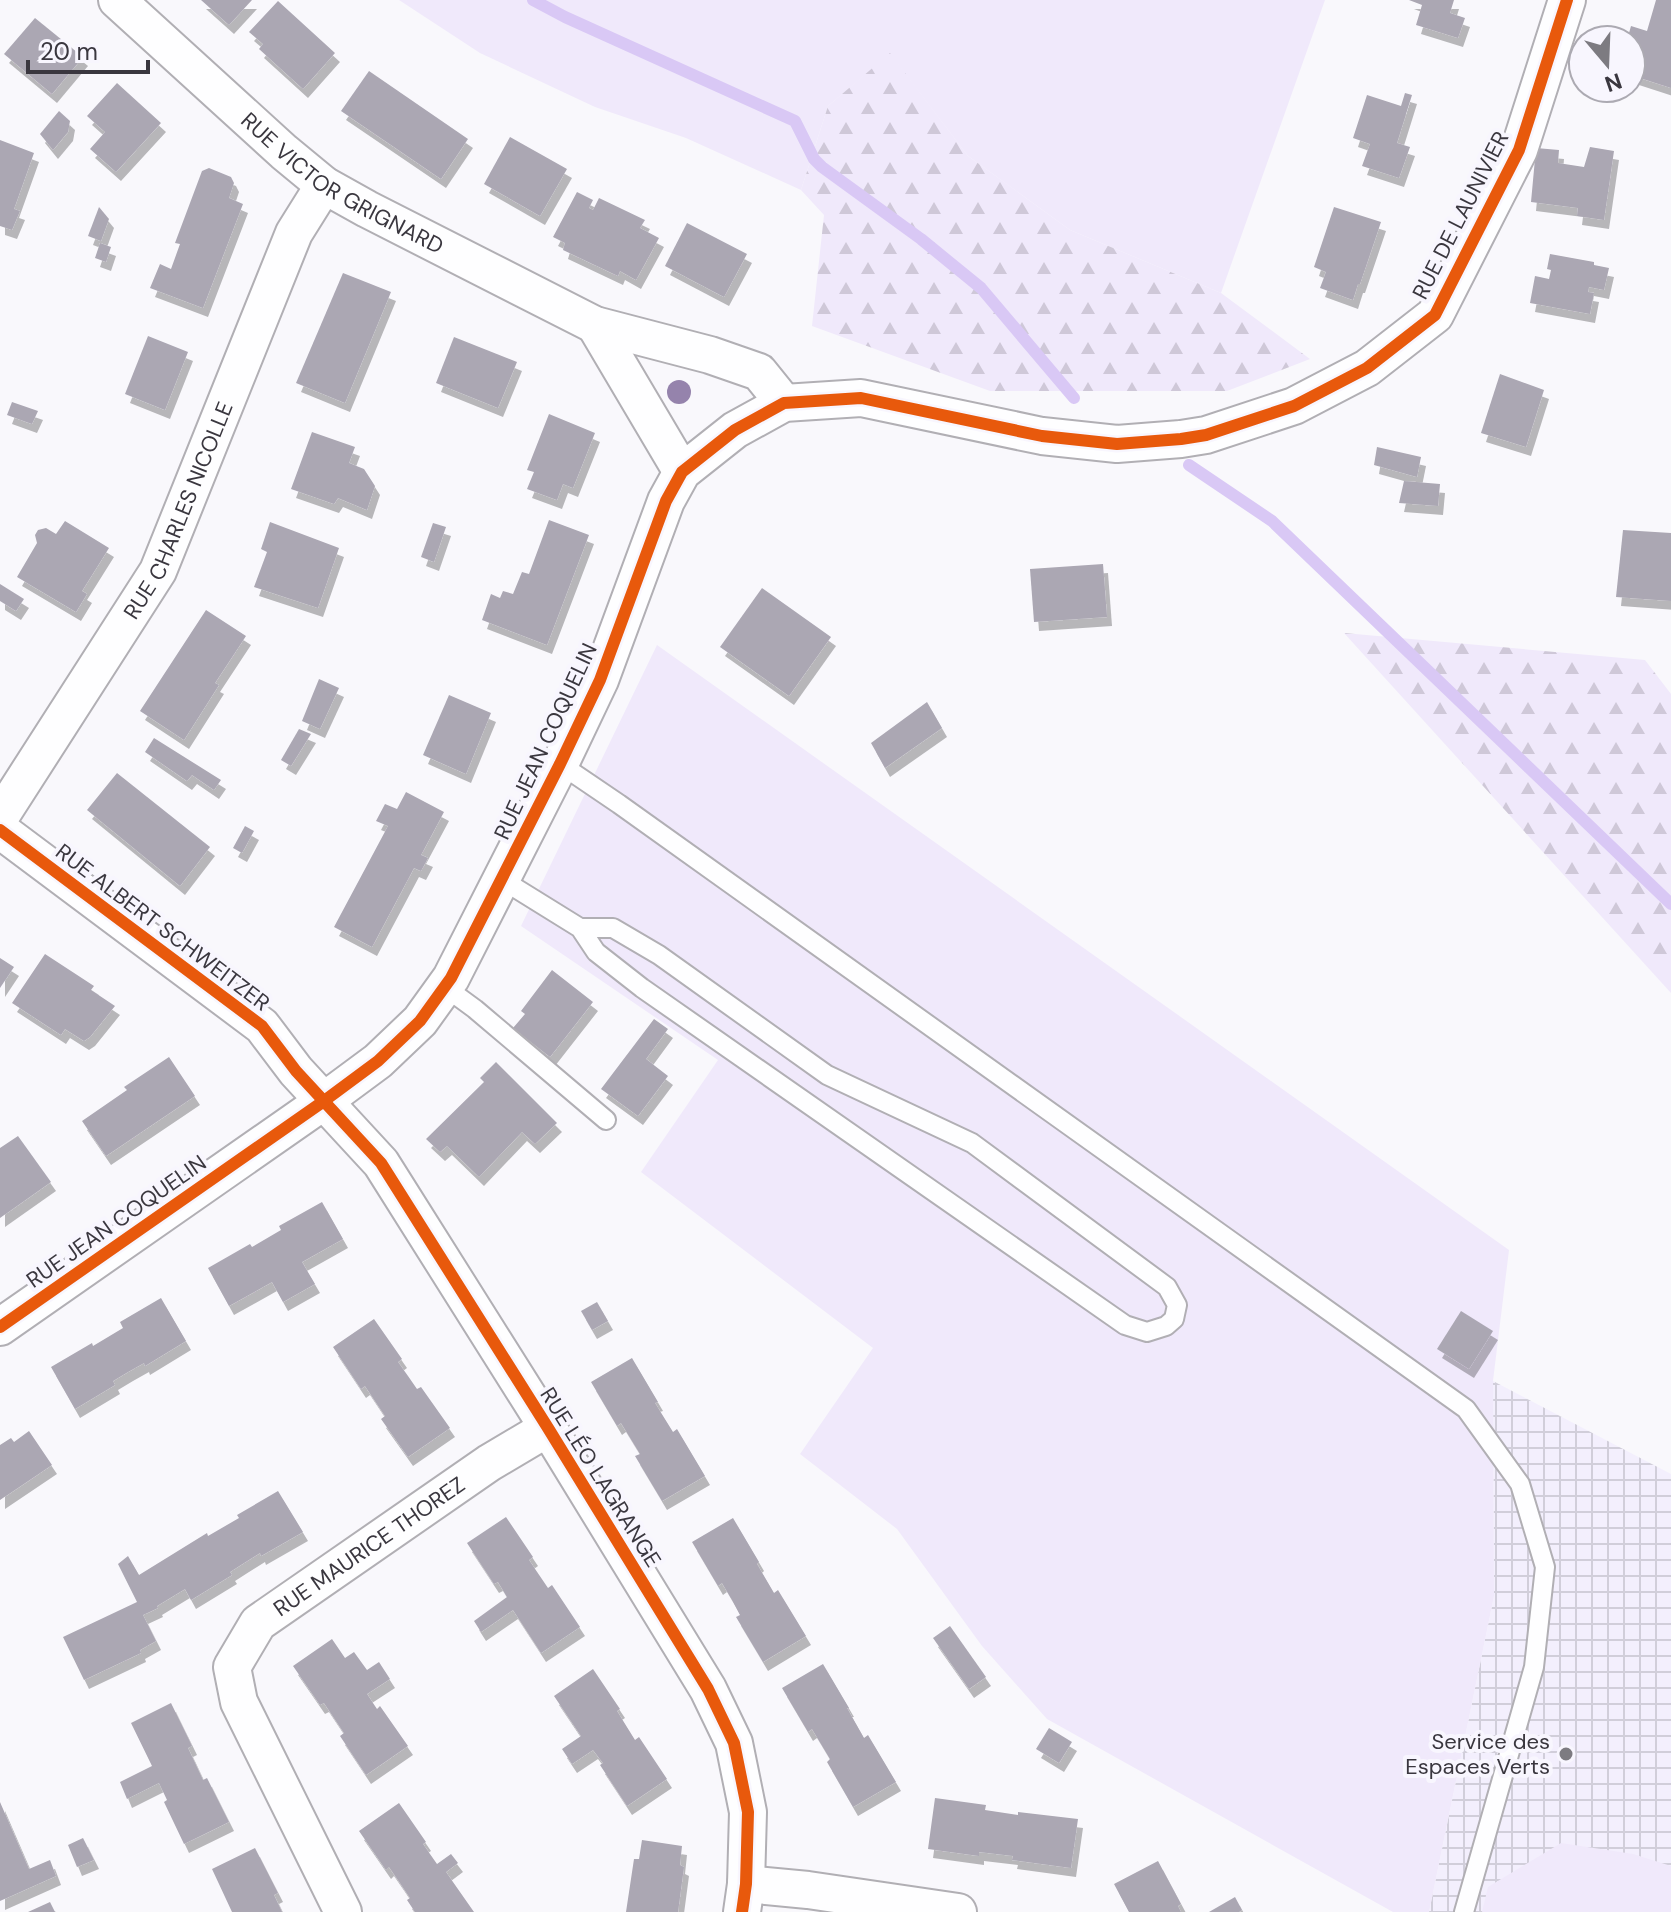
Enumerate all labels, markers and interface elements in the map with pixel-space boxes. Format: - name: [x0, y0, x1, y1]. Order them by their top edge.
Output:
- scale bar: [28, 24, 148, 74]
- north arrow: [1567, 24, 1647, 104]
- text: 20 m: [40, 36, 98, 67]
- text: N: [1601, 66, 1626, 99]
- street label: RUE VICTOR GRIGNARD: [235, 106, 448, 261]
- street label: RUE DE LAUNIVIER: [1406, 126, 1515, 304]
- street label: RUE CHARLES NICOLLE: [117, 397, 240, 625]
- street label: RUE JEAN COQUELIN: [487, 638, 604, 844]
- street label: RUE ALBERT SCHWEITZER: [50, 837, 276, 1018]
- street label: RUE JEAN COQUELIN: [21, 1148, 212, 1295]
- street label: RUE LÉO LAGRANGE: [534, 1382, 668, 1573]
- street label: RUE MAURICE THOREZ: [268, 1470, 471, 1623]
- place label: Service des Espaces Verts: [1405, 1727, 1550, 1781]
- marker: Service des Espaces Verts: [1557, 1745, 1575, 1763]

